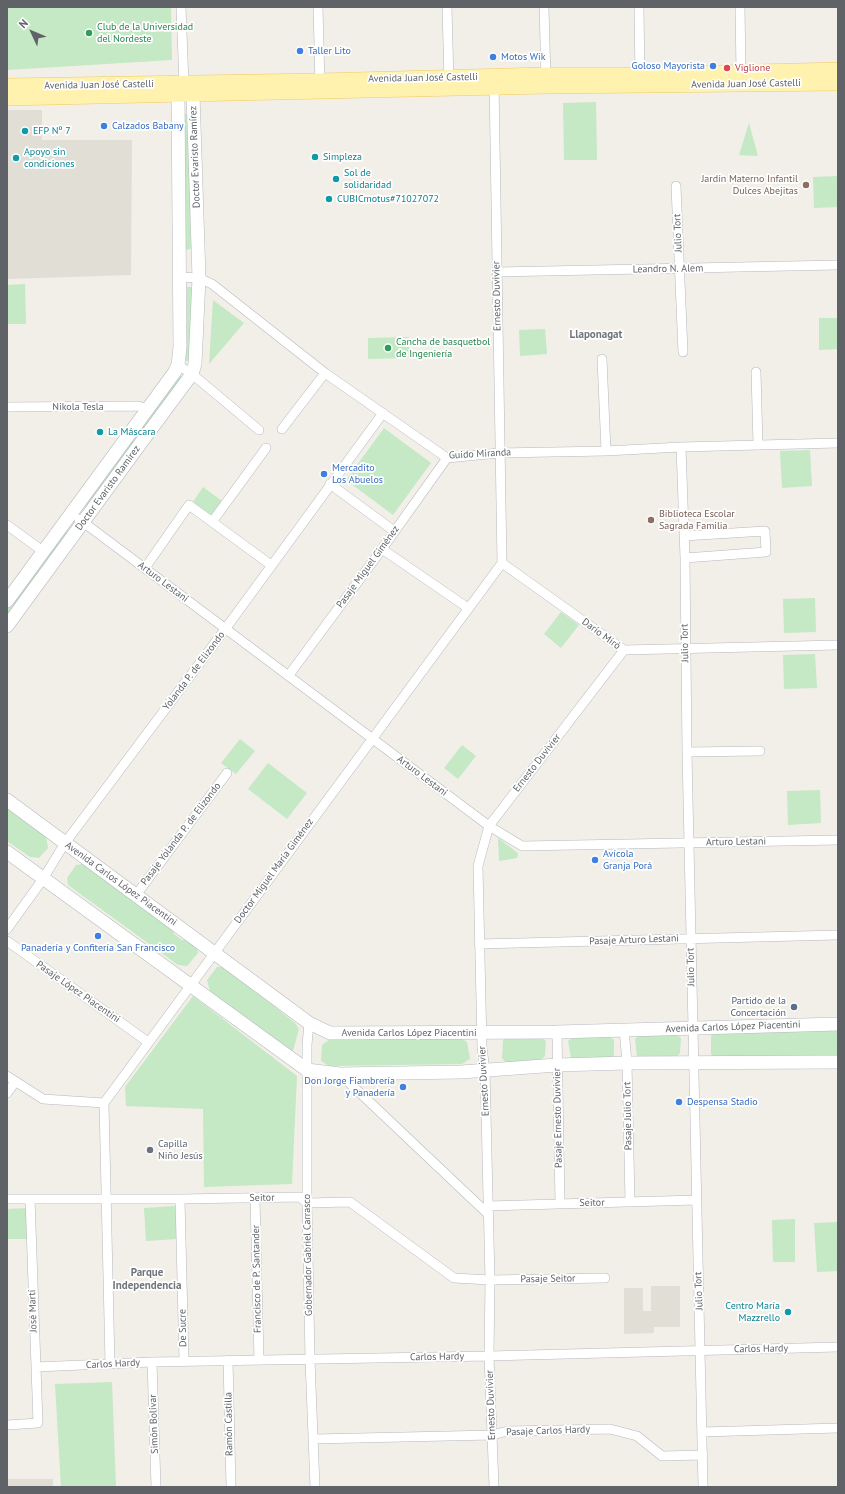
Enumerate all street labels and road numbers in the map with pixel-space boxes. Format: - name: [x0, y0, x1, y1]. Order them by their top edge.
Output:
- street label: Avenida Juan José Castelli: [368, 71, 478, 85]
- street label: Avenida Juan José Castelli: [691, 77, 801, 91]
- street label: Avenida Juan José Castelli: [44, 78, 154, 92]
- street label: Doctor Evaristo Ramírez: [187, 106, 203, 208]
- street label: Julio Tort: [671, 213, 685, 253]
- street label: Ernesto Duvivier: [490, 261, 504, 331]
- street label: Leandro N. Alem: [633, 262, 703, 276]
- street label: Nikola Tesla: [52, 401, 104, 413]
- street label: Doctor Evaristo Ramírez: [73, 443, 143, 533]
- street label: Guido Miranda: [449, 446, 511, 462]
- street label: Pasaje Miguel Giménez: [334, 524, 402, 610]
- street label: Arturo Lestani: [135, 559, 191, 605]
- street label: Darío Miró: [579, 616, 623, 652]
- street label: Julio Tort: [679, 624, 691, 662]
- street label: Yolanda P. de Elizondo: [160, 629, 228, 713]
- street label: Ernesto Duvivier: [511, 732, 563, 794]
- street label: Arturo Lestani: [394, 753, 450, 799]
- street label: Pasaje Yolanda P. de Elizondo: [139, 780, 223, 888]
- street label: Doctor Miguel María Giménez: [232, 816, 316, 926]
- street label: Arturo Lestani: [706, 835, 766, 849]
- street label: Avenida Carlos López Piacentini: [63, 839, 179, 929]
- street label: Pasaje Arturo Lestani: [589, 932, 679, 948]
- street label: Julio Tort: [685, 948, 697, 986]
- street label: Pasaje López Piacentini: [34, 959, 122, 1025]
- street label: Avenida Carlos López Piacentini: [665, 1019, 801, 1035]
- street label: Avenida Carlos López Piacentini: [341, 1027, 477, 1039]
- street label: Ernesto Duvivier: [476, 1046, 492, 1116]
- street label: Pasaje Ernesto Duvivier: [551, 1068, 565, 1168]
- street label: Pasaje Julio Tort: [621, 1082, 635, 1150]
- street label: Seitor: [249, 1192, 275, 1204]
- street label: Gobernador Gabriel Carrasco: [301, 1194, 315, 1316]
- street label: Seitor: [579, 1197, 605, 1209]
- street label: Francisco de P. Santander: [250, 1225, 264, 1333]
- street label: Julio Tort: [692, 1271, 706, 1311]
- street label: Pasaje Seitor: [520, 1273, 576, 1285]
- street label: José Martí: [26, 1289, 40, 1333]
- street label: De Sucre: [177, 1309, 189, 1347]
- street label: Carlos Hardy: [734, 1343, 788, 1355]
- street label: Carlos Hardy: [410, 1351, 464, 1363]
- street label: Carlos Hardy: [86, 1357, 140, 1371]
- street label: Ernesto Duvivier: [484, 1370, 498, 1440]
- street label: Ramón Castilla: [222, 1392, 236, 1456]
- street label: Simón Bolívar: [147, 1394, 161, 1454]
- street label: Pasaje Carlos Hardy: [506, 1424, 590, 1438]

